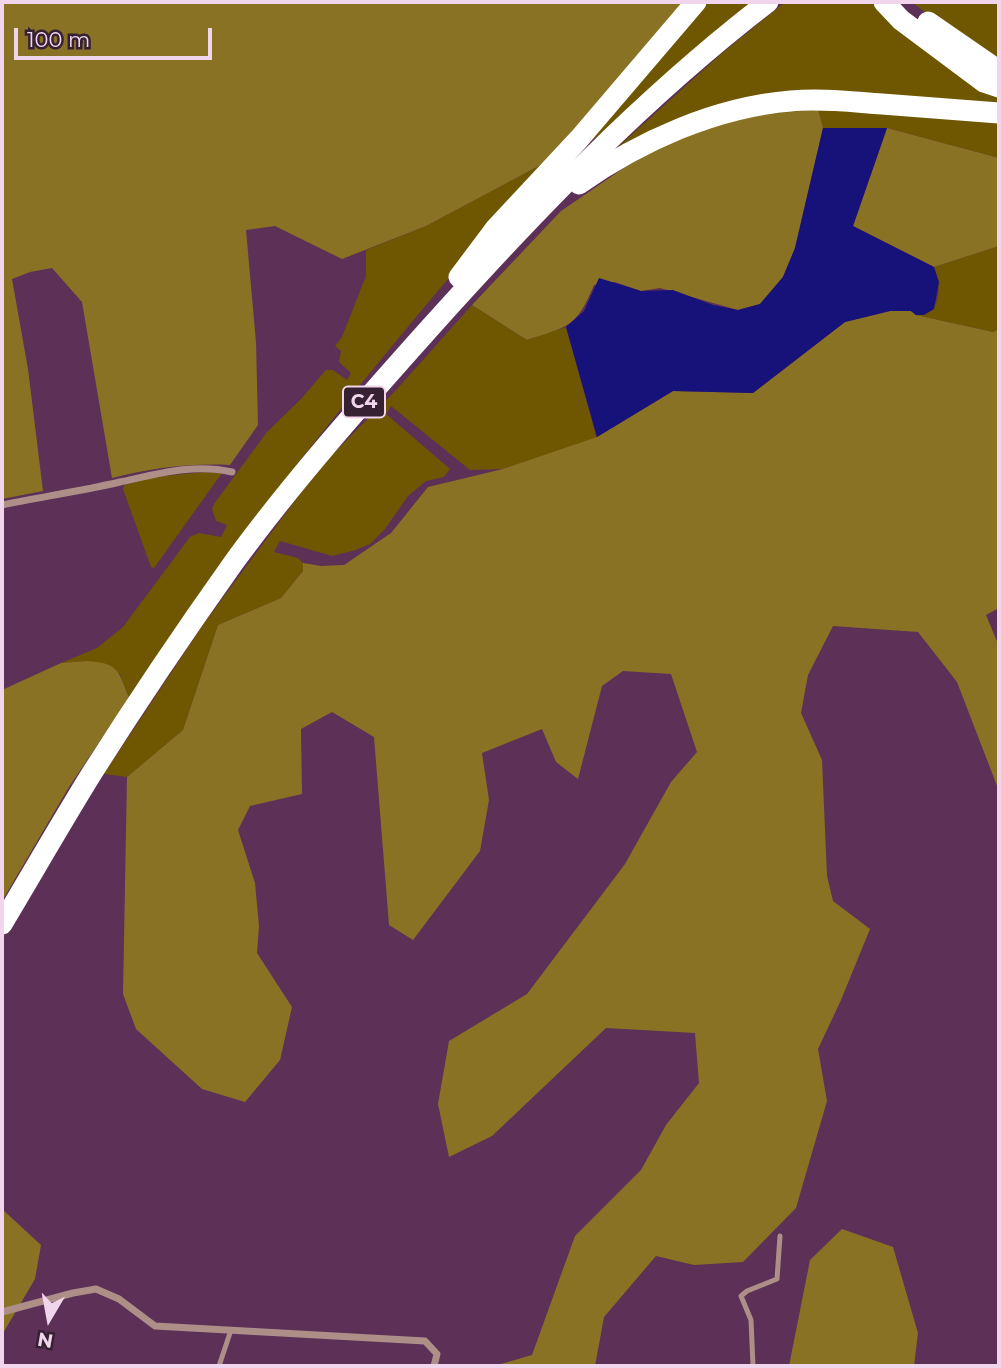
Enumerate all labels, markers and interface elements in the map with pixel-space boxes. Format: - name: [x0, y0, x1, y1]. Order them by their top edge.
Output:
- scale bar: [18, 14, 215, 58]
- text: 100 m: [27, 27, 90, 52]
- road number: C4: [343, 386, 385, 418]
- north arrow: [14, 1284, 84, 1354]
- text: N: [36, 1328, 55, 1353]

